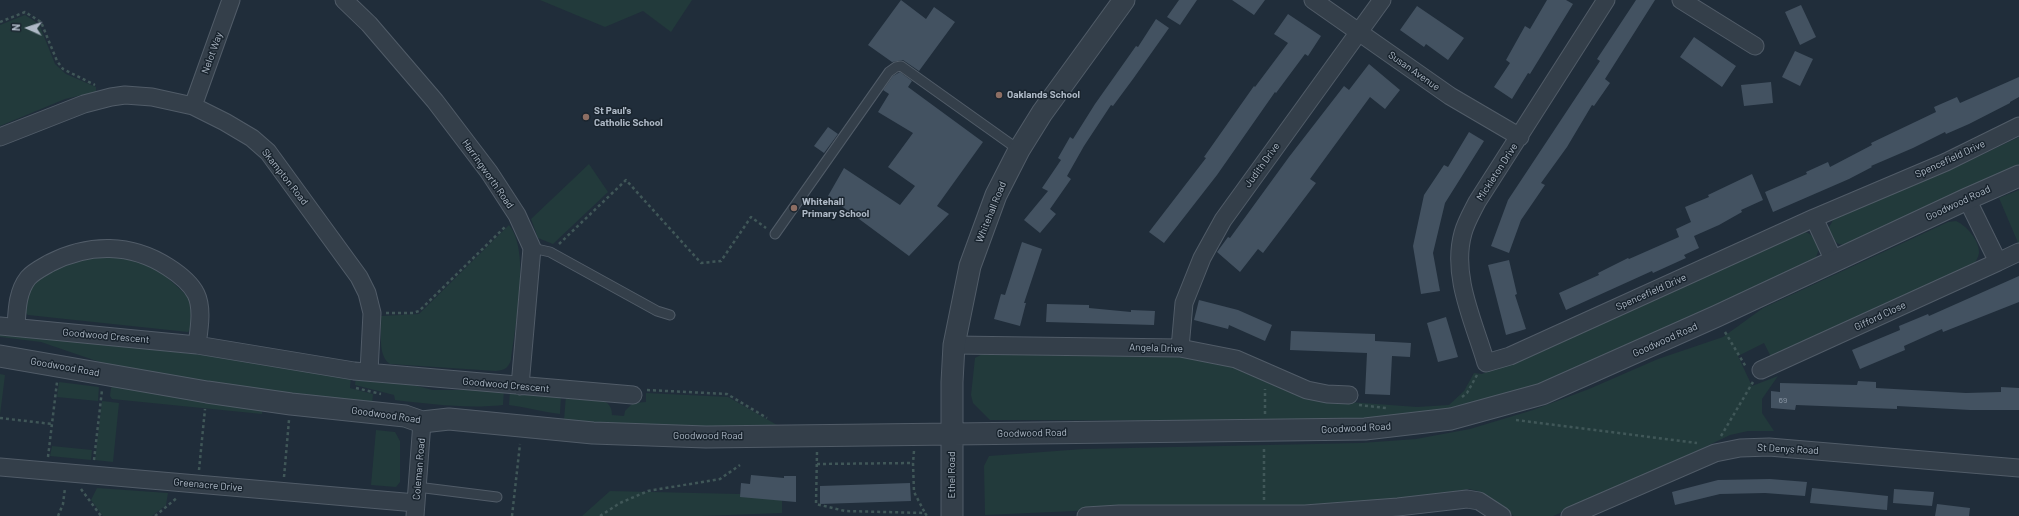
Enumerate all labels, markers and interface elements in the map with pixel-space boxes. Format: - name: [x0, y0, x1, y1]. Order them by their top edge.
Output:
- north arrow: [8, 8, 48, 48]
- text: N: [9, 23, 22, 31]
- street label: Nelot Way: [199, 31, 225, 75]
- street label: Susan Avenue: [1386, 49, 1442, 93]
- place label: Oaklands School: [1007, 89, 1080, 101]
- marker: Oaklands School: [994, 90, 1004, 100]
- place label: St Paul's Catholic School: [594, 105, 663, 128]
- marker: St Paul's Catholic School: [581, 112, 591, 122]
- street label: Harringworth Road: [460, 137, 516, 211]
- street label: Spencefield Drive: [1913, 138, 1987, 180]
- street label: Judith Drive: [1242, 140, 1282, 190]
- street label: Mickleton Drive: [1474, 141, 1520, 203]
- street label: Skampton Road: [259, 146, 311, 208]
- street label: Whitehall Road: [973, 180, 1009, 244]
- street label: Goodwood Road: [1924, 183, 1992, 223]
- place label: Whitehall Primary School: [802, 196, 869, 220]
- marker: Whitehall Primary School: [789, 203, 799, 213]
- street label: Spencefield Drive: [1614, 271, 1688, 313]
- street label: Gifford Close: [1852, 299, 1908, 333]
- street label: Goodwood Road: [1631, 320, 1699, 360]
- street label: Goodwood Crescent: [62, 326, 150, 346]
- street label: Angela Drive: [1129, 341, 1183, 355]
- street label: Goodwood Road: [29, 355, 101, 379]
- street label: Goodwood Crescent: [462, 375, 550, 395]
- house number: 69: [1779, 395, 1787, 405]
- street label: Goodwood Road: [351, 404, 421, 426]
- street label: Goodwood Road: [1321, 420, 1391, 436]
- street label: Goodwood Road: [997, 426, 1067, 440]
- street label: Goodwood Road: [673, 430, 743, 442]
- street label: Coleman Road: [410, 438, 428, 500]
- street label: St Denys Road: [1757, 441, 1819, 457]
- street label: Ethel Road: [946, 452, 958, 498]
- street label: Greenacre Drive: [173, 476, 243, 494]

